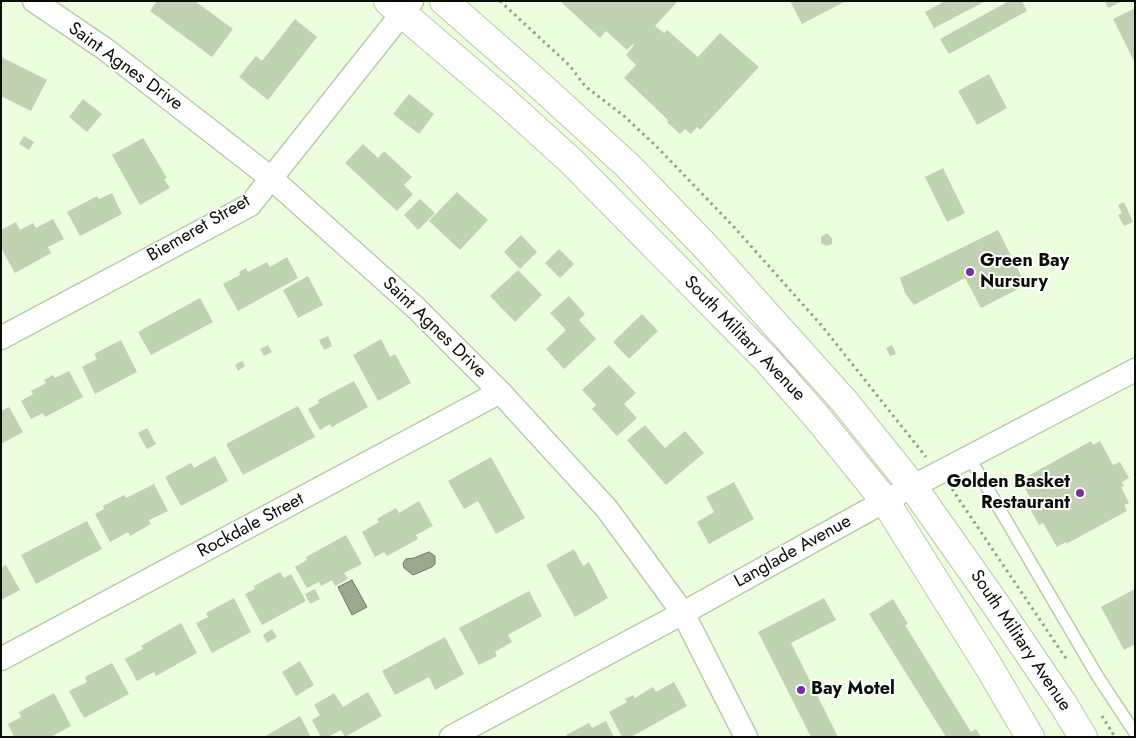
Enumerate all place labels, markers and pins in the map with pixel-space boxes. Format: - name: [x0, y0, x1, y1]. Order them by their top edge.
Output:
- place label: Green Bay Nursury: [980, 251, 1069, 294]
- marker: Green Bay Nursury: [964, 266, 976, 278]
- place label: Golden Basket Restaurant: [947, 472, 1070, 514]
- marker: Golden Basket Restaurant: [1074, 487, 1086, 499]
- place label: Bay Motel: [811, 679, 895, 701]
- marker: Bay Motel: [795, 684, 807, 696]

